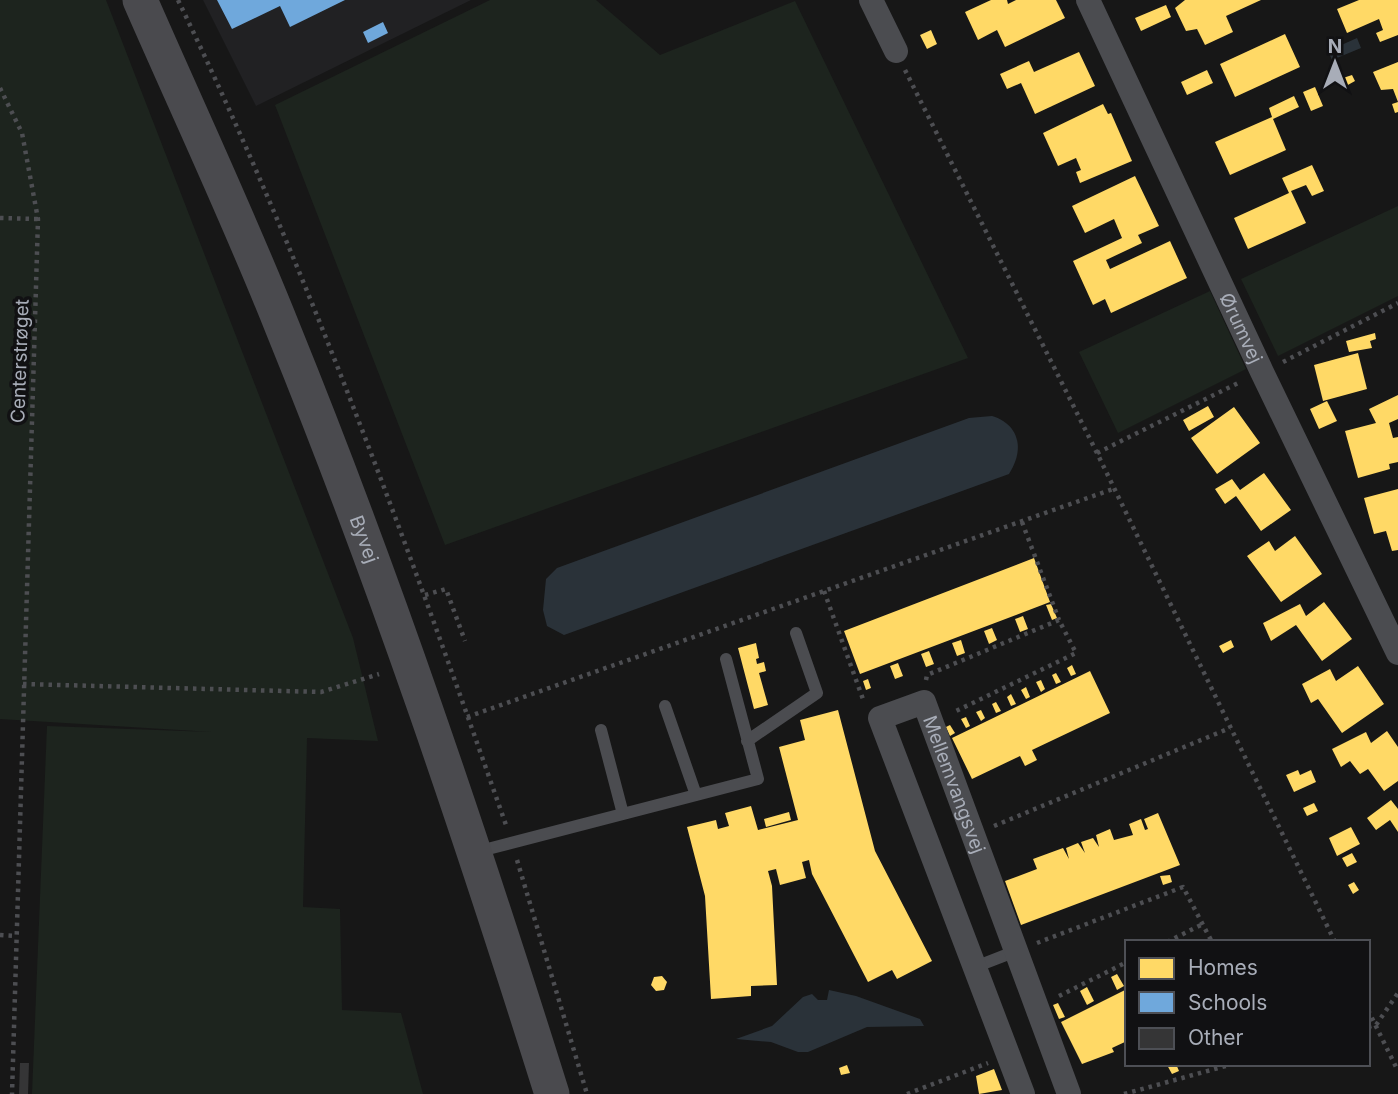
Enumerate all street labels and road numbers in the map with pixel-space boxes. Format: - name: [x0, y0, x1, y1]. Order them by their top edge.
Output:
- street label: Ørumvej: [1215, 289, 1268, 367]
- street label: Centerstrøget: [6, 299, 34, 423]
- street label: Byvej: [345, 512, 384, 566]
- street label: Mellemvangsvej: [919, 712, 990, 856]

